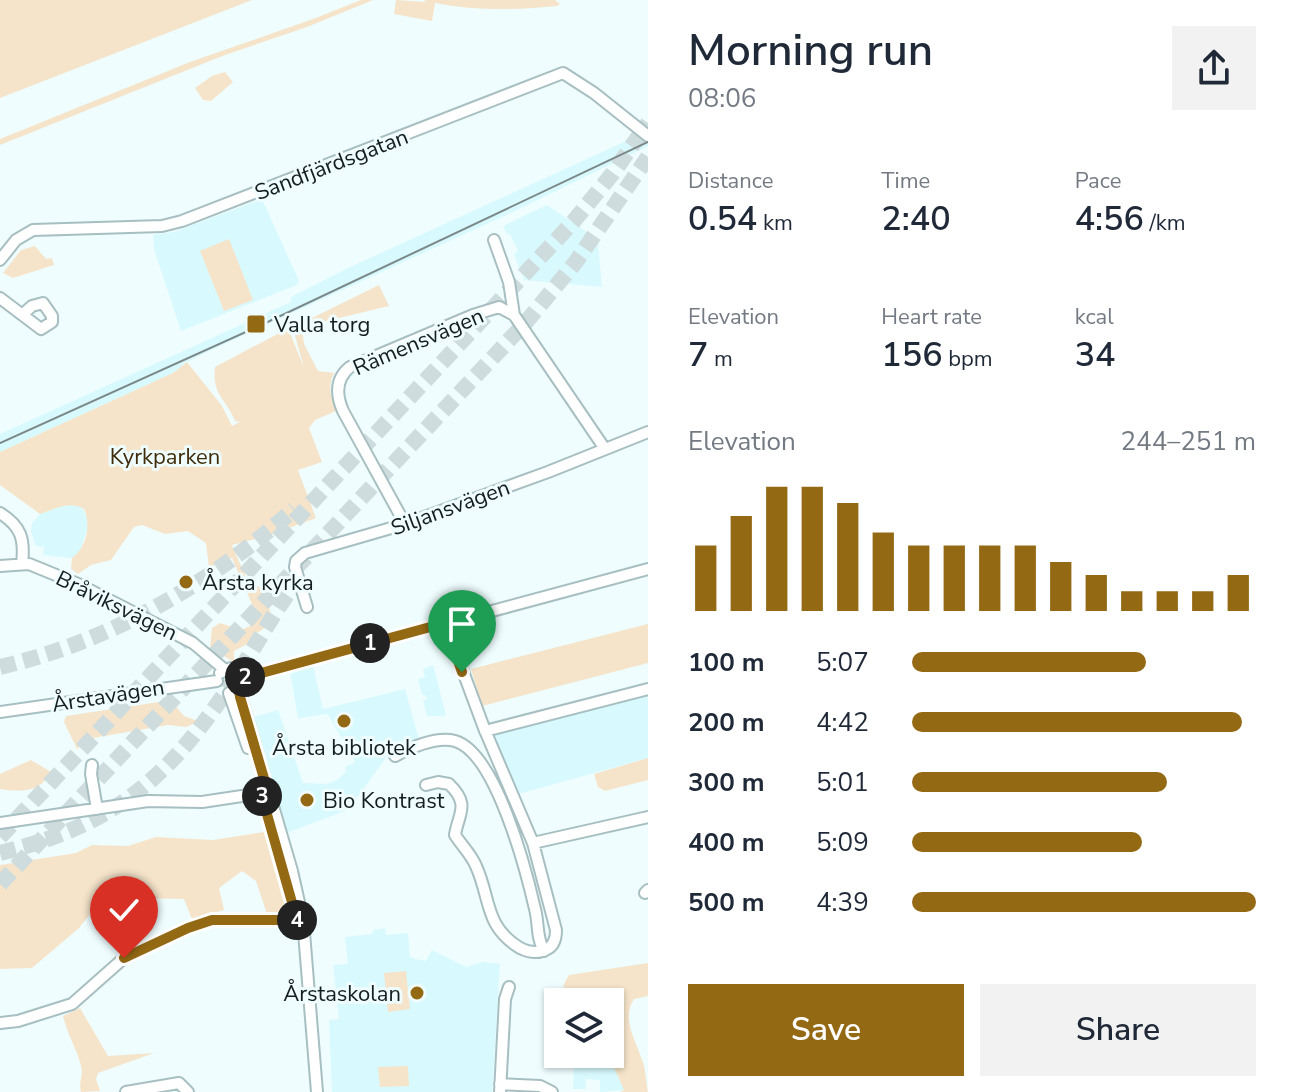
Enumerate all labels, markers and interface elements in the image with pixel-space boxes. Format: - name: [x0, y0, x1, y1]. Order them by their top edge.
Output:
- text: Morning run: [688, 21, 933, 81]
- button: share: [1172, 26, 1256, 110]
- text: 08:06: [688, 81, 756, 116]
- street label: Sandfjärdsgatan: [250, 122, 412, 208]
- text: Distance: [688, 166, 773, 196]
- text: Time: [881, 166, 930, 196]
- text: Pace: [1075, 166, 1121, 196]
- text: 0.54: [688, 196, 757, 242]
- text: 2:40: [881, 196, 951, 242]
- text: 4:56: [1075, 196, 1144, 242]
- text: km: [757, 208, 793, 238]
- text: /km: [1144, 208, 1186, 238]
- street label: Rämensvägen: [348, 301, 489, 383]
- text: Elevation: [688, 302, 779, 332]
- text: Heart rate: [881, 302, 982, 332]
- text: kcal: [1075, 302, 1114, 332]
- place label: Valla torg: [273, 310, 370, 340]
- marker: Valla torg: [245, 313, 267, 335]
- text: 7: [688, 332, 708, 378]
- text: 156: [881, 332, 943, 378]
- text: 34: [1075, 332, 1115, 378]
- text: m: [708, 344, 733, 374]
- text: bpm: [943, 344, 993, 374]
- text: Elevation: [688, 424, 796, 459]
- text: 244–251 m: [1120, 424, 1256, 459]
- park label: Kyrkparken: [110, 442, 220, 472]
- street label: Siljansvägen: [387, 473, 514, 543]
- street label: Bråviksvägen: [51, 564, 182, 648]
- place label: Årsta kyrka: [202, 568, 314, 598]
- marker: Årsta kyrka: [177, 573, 195, 591]
- pin: [428, 590, 496, 672]
- icon: arrive: [440, 602, 484, 646]
- pin: 1: [350, 623, 390, 663]
- text: 1: [363, 628, 377, 658]
- text: 100 m: [688, 645, 765, 680]
- text: 5:07: [816, 645, 869, 680]
- pin: 2: [225, 657, 265, 697]
- text: 2: [238, 662, 252, 692]
- street label: Årstavägen: [50, 672, 167, 720]
- text: 200 m: [688, 705, 765, 740]
- text: 4:42: [816, 705, 869, 740]
- marker: Årsta bibliotek: [335, 712, 353, 730]
- place label: Årsta bibliotek: [272, 733, 417, 763]
- text: 300 m: [688, 765, 765, 800]
- text: 5:01: [816, 765, 869, 800]
- pin: 3: [242, 776, 282, 816]
- text: 3: [255, 781, 269, 811]
- place label: Bio Kontrast: [323, 786, 445, 816]
- marker: Bio Kontrast: [298, 791, 316, 809]
- text: 400 m: [688, 825, 765, 860]
- text: 5:09: [816, 825, 869, 860]
- pin: [90, 876, 158, 958]
- text: 500 m: [688, 885, 765, 920]
- text: 4:39: [816, 885, 869, 920]
- icon: check: [102, 888, 146, 932]
- pin: 4: [277, 900, 317, 940]
- text: 4: [290, 905, 304, 935]
- place label: Årstaskolan: [283, 979, 401, 1009]
- marker: Årstaskolan: [408, 984, 426, 1002]
- button: Save: [688, 984, 964, 1076]
- button: Share: [980, 984, 1256, 1076]
- map controls: [544, 988, 624, 1068]
- button: layers: [544, 988, 624, 1068]

